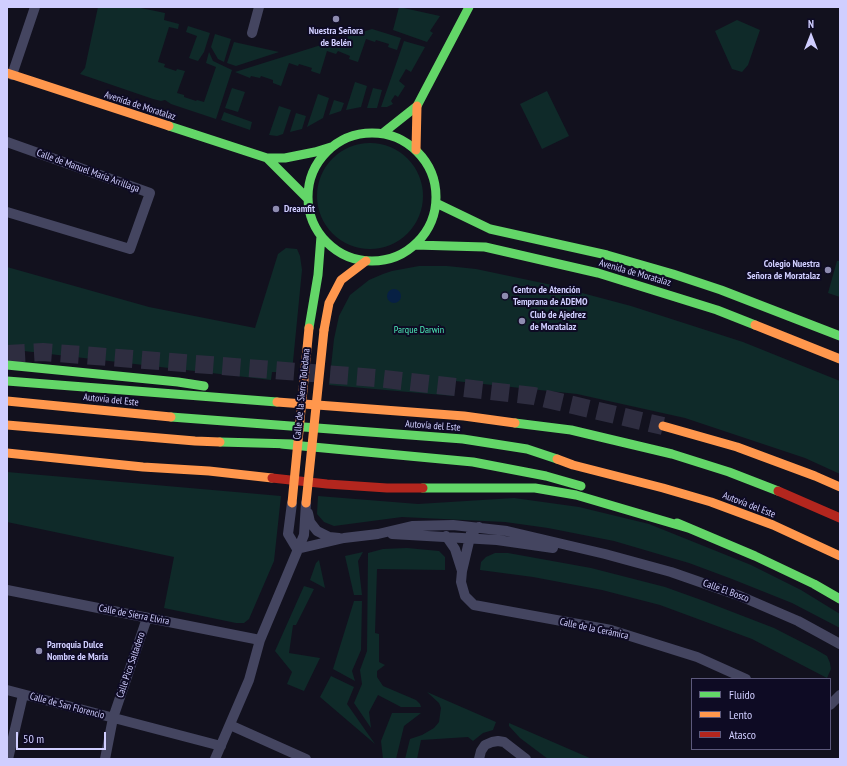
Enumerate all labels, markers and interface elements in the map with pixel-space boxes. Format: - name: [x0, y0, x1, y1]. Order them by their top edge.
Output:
- marker: Nuestra Señora de Belén: [331, 14, 341, 24]
- north arrow: [791, 16, 831, 56]
- text: N: [808, 17, 814, 31]
- place label: Nuestra Señora de Belén: [309, 25, 363, 48]
- street label: Avenida de Moratalaz: [103, 89, 177, 123]
- street label: Calle de Manuel María Arrillaga: [35, 147, 141, 195]
- place label: Dreamfit: [284, 203, 315, 215]
- marker: Dreamfit: [271, 204, 281, 214]
- street label: Avenida de Moratalaz: [598, 257, 672, 289]
- place label: Colegio Nuestra Señora de Moratalaz: [747, 258, 820, 282]
- marker: Colegio Nuestra Señora de Moratalaz: [823, 265, 833, 275]
- place label: Centro de Atención Temprana de ADEMO: [513, 284, 587, 308]
- marker: Centro de Atención Temprana de ADEMO: [500, 291, 510, 301]
- place label: Club de Ajedrez de Moratalaz: [530, 309, 586, 332]
- marker: Club de Ajedrez de Moratalaz: [517, 316, 527, 326]
- park label: Parque Darwin: [394, 324, 444, 336]
- street label: Calle de la Sierra Toledana: [291, 348, 313, 440]
- street label: Autovía del Este: [83, 391, 139, 409]
- street label: Autovía del Este: [405, 418, 461, 434]
- street label: Autovía del Este: [721, 489, 777, 521]
- street label: Calle El Bosco: [701, 577, 751, 605]
- street label: Calle de Sierra Elvira: [98, 602, 170, 628]
- street label: Calle de la Cerámica: [559, 616, 629, 642]
- street label: Calle Pico Saltadero: [114, 631, 148, 699]
- place label: Parroquia Dulce Nombre de María: [47, 639, 108, 662]
- marker: Parroquia Dulce Nombre de María: [34, 646, 44, 656]
- legend: [691, 678, 831, 750]
- text: Fluido: [729, 687, 755, 702]
- street label: Calle de San Florencio: [28, 690, 106, 722]
- text: Lento: [729, 707, 752, 722]
- scale bar: [18, 724, 108, 750]
- text: Atasco: [729, 727, 756, 742]
- text: 50 m: [23, 731, 44, 746]

